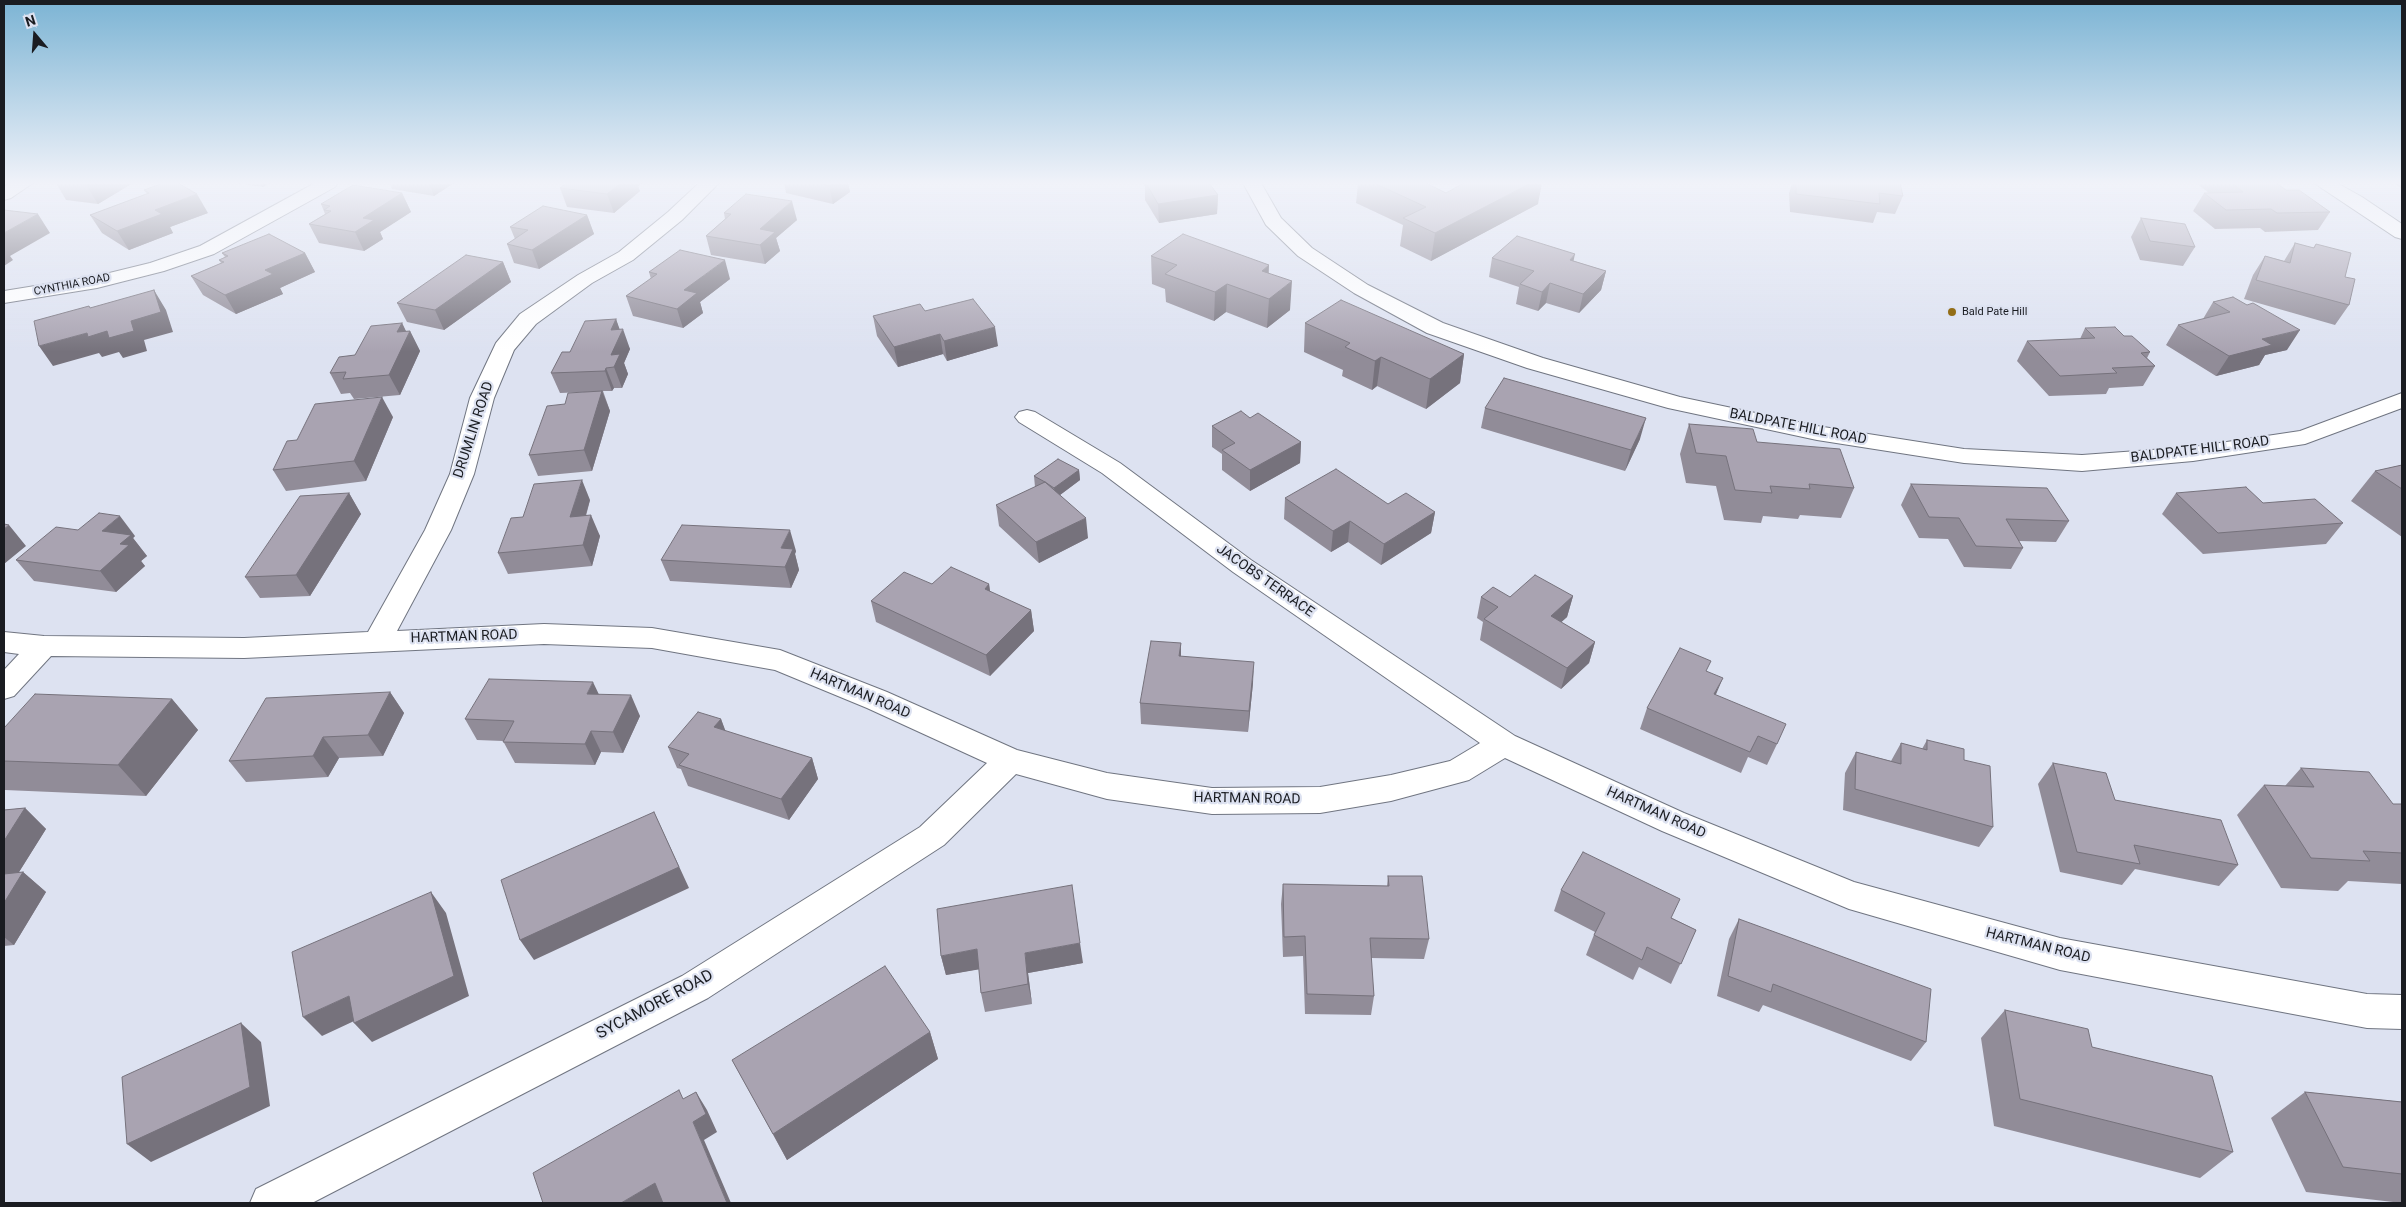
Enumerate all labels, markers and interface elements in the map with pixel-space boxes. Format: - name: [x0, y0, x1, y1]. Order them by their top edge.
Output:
- north arrow: [10, 10, 60, 60]
- text: N: [23, 12, 38, 30]
- street label: CYNTHIA ROAD: [33, 271, 111, 299]
- place label: Bald Pate Hill: [1962, 305, 2027, 319]
- marker: Bald Pate Hill: [1946, 306, 1958, 318]
- street label: DRUMLIN ROAD: [451, 380, 497, 480]
- street label: BALDPATE HILL ROAD: [1728, 405, 1868, 449]
- street label: BALDPATE HILL ROAD: [2130, 433, 2270, 467]
- street label: JACOBS TERRACE: [1213, 541, 1317, 621]
- street label: HARTMAN ROAD: [410, 627, 518, 647]
- street label: HARTMAN ROAD: [807, 665, 913, 723]
- street label: HARTMAN ROAD: [1604, 784, 1708, 842]
- street label: HARTMAN ROAD: [1193, 790, 1301, 808]
- street label: HARTMAN ROAD: [1984, 925, 2092, 967]
- street label: SYCAMORE ROAD: [593, 966, 717, 1044]

